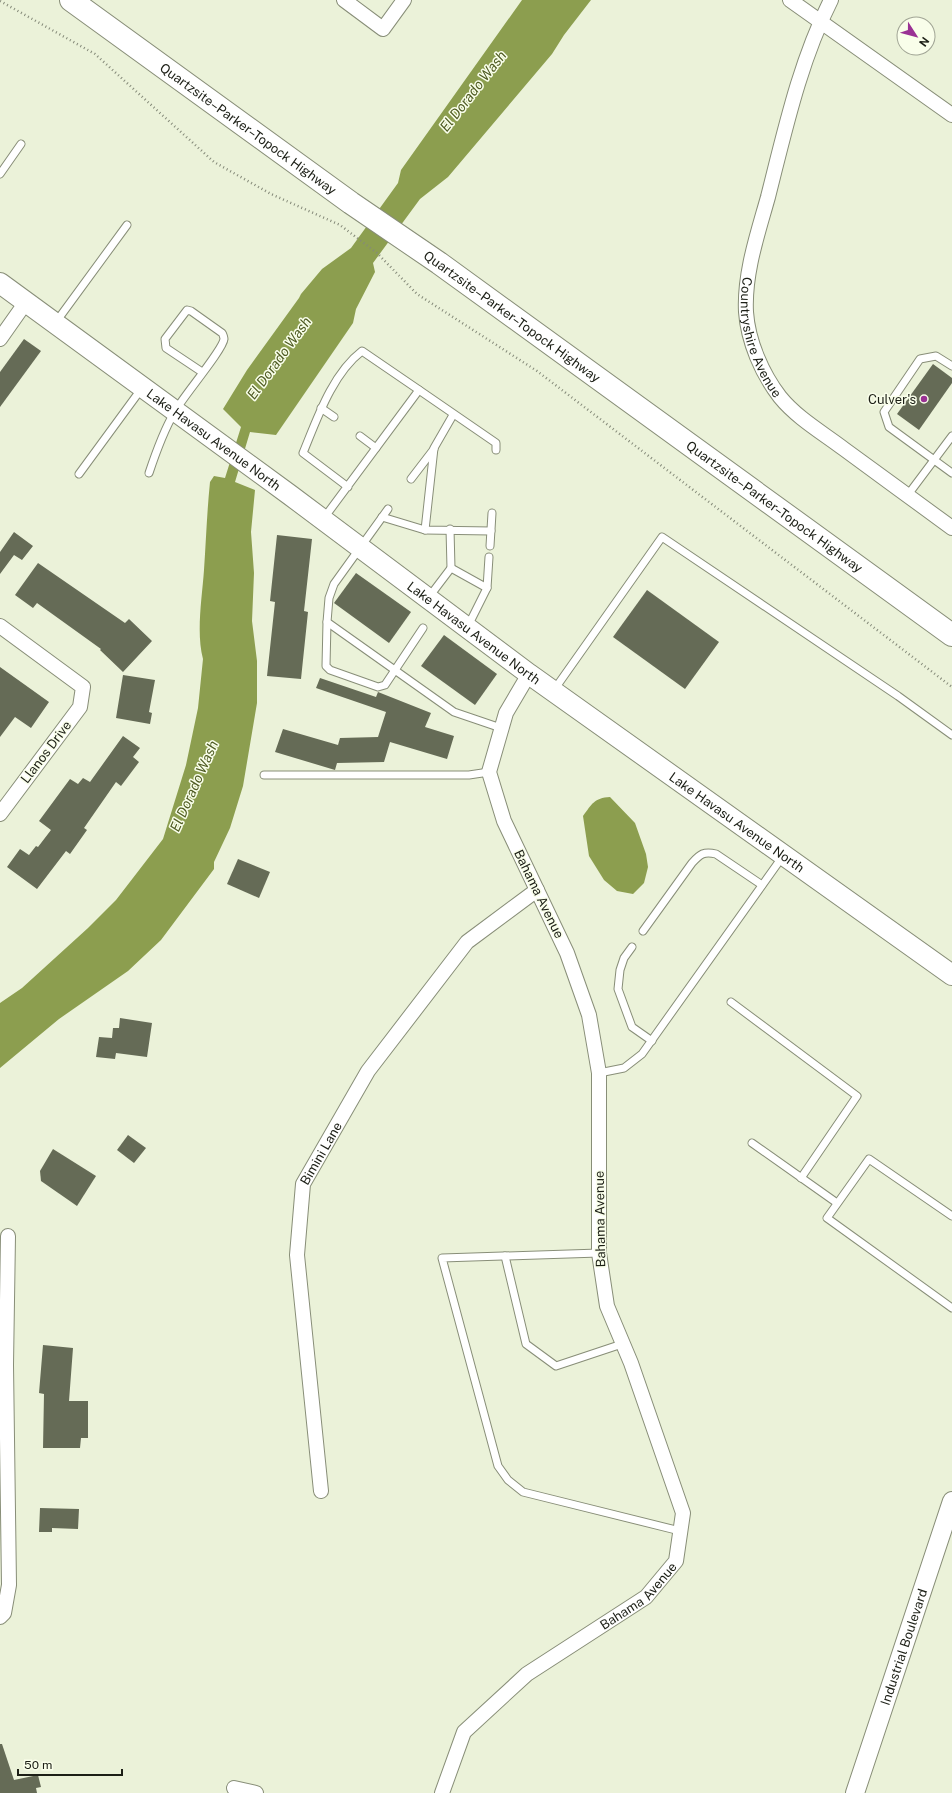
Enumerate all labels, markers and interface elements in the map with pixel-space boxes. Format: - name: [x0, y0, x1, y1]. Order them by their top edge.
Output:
- north arrow: [896, 16, 936, 56]
- text: N: [917, 35, 931, 49]
- water label: El Dorado Wash: [437, 47, 510, 135]
- street label: Quartzsite–Parker–Topock Highway: [157, 60, 339, 197]
- street label: Quartzsite–Parker–Topock Highway: [421, 248, 604, 385]
- street label: Countryshire Avenue: [738, 276, 785, 400]
- water label: El Dorado Wash: [244, 314, 314, 402]
- street label: Lake Havasu Avenue North: [144, 386, 284, 493]
- place label: Culver's: [868, 392, 916, 407]
- marker: Culver's: [919, 394, 929, 404]
- street label: Quartzsite–Parker–Topock Highway: [684, 437, 866, 575]
- street label: Lake Havasu Avenue North: [405, 578, 543, 687]
- street label: Llanos Drive: [18, 718, 74, 786]
- water label: El Dorado Wash: [167, 738, 221, 834]
- street label: Lake Havasu Avenue North: [667, 769, 807, 875]
- street label: Bahama Avenue: [511, 847, 567, 941]
- street label: Bimini Lane: [297, 1119, 345, 1187]
- street label: Bahama Avenue: [592, 1170, 608, 1268]
- street label: Bahama Avenue: [597, 1559, 679, 1632]
- street label: Industrial Boulevard: [877, 1587, 930, 1707]
- scale bar: [18, 1751, 122, 1777]
- text: 50 m: [24, 1758, 52, 1772]

